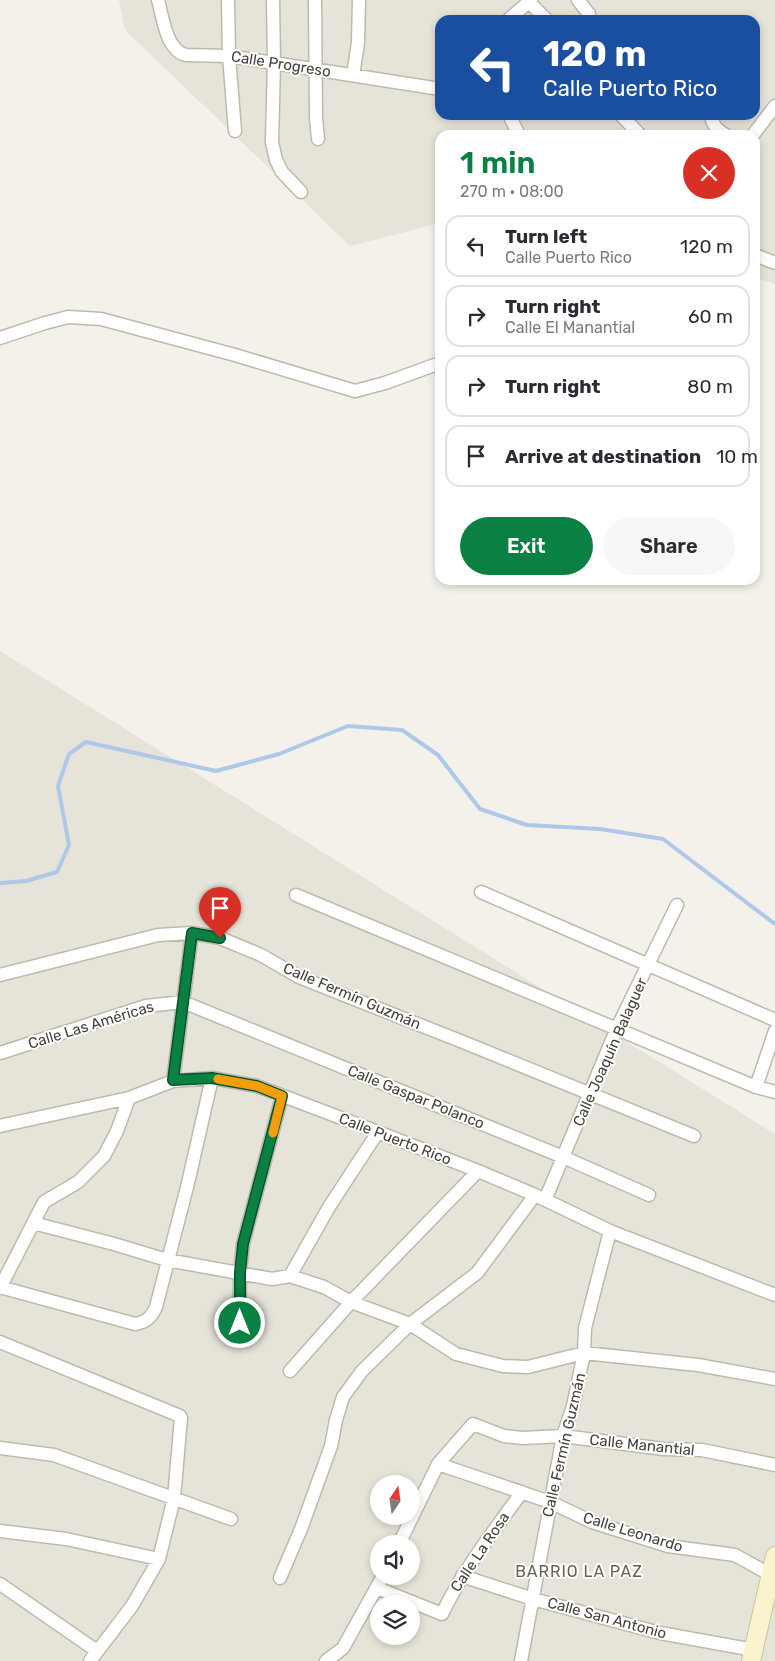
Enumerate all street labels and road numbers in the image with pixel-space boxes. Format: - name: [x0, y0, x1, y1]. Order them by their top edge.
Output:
- street label: Calle Progreso: [230, 47, 332, 81]
- street label: Calle Fermín Guzmán: [281, 959, 423, 1033]
- street label: Calle Joaquín Balaguer: [569, 975, 651, 1129]
- street label: Calle Las Américas: [26, 997, 156, 1053]
- street label: Calle Gaspar Polanco: [345, 1061, 487, 1133]
- street label: Calle Puerto Rico: [336, 1109, 454, 1169]
- street label: Calle Fermín Guzmán: [539, 1371, 589, 1519]
- street label: Calle Manantial: [589, 1431, 695, 1459]
- street label: Calle Leonardo: [581, 1508, 685, 1556]
- street label: Calle La Rosa: [447, 1509, 513, 1595]
- street label: Calle San Antonio: [546, 1593, 668, 1643]

